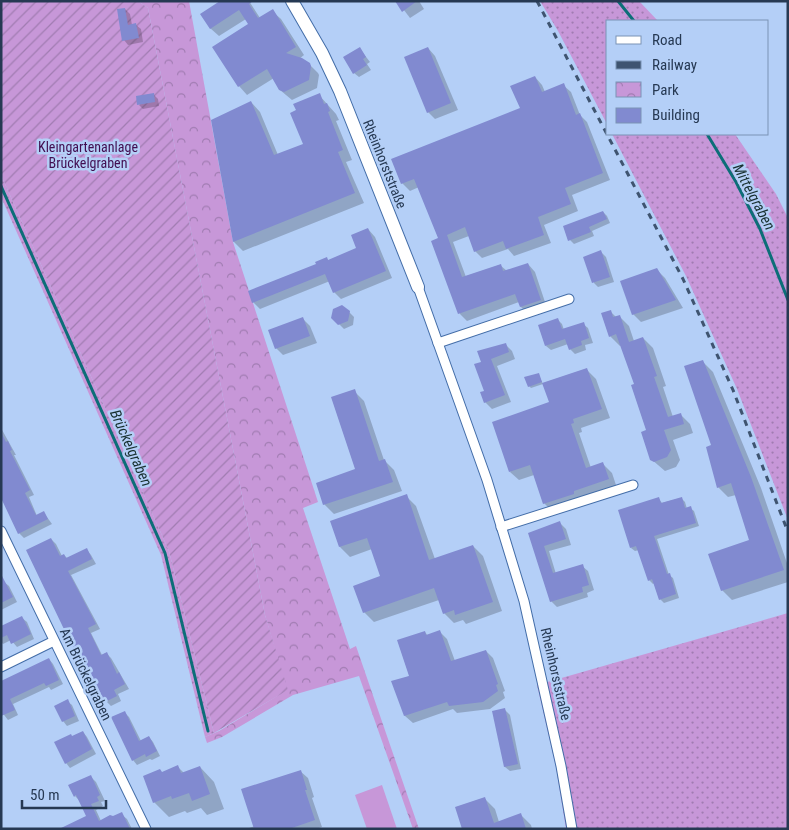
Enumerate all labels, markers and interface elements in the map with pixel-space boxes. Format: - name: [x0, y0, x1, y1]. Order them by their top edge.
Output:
- legend: [606, 20, 769, 135]
- text: Road: [652, 31, 682, 49]
- text: Railway: [652, 56, 697, 74]
- text: Park: [652, 81, 679, 99]
- text: Building: [652, 106, 700, 124]
- street label: Rheinhorststraße: [360, 117, 410, 211]
- park label: Kleingartenanlage Brückelgraben: [38, 139, 138, 171]
- water label: Mittelgraben: [729, 161, 779, 233]
- water label: Brückelgraben: [106, 407, 156, 489]
- street label: Am Brückelgraben: [57, 625, 115, 723]
- street label: Rheinhorststraße: [538, 626, 575, 722]
- scale bar: [22, 778, 106, 810]
- text: 50 m: [30, 786, 60, 804]

